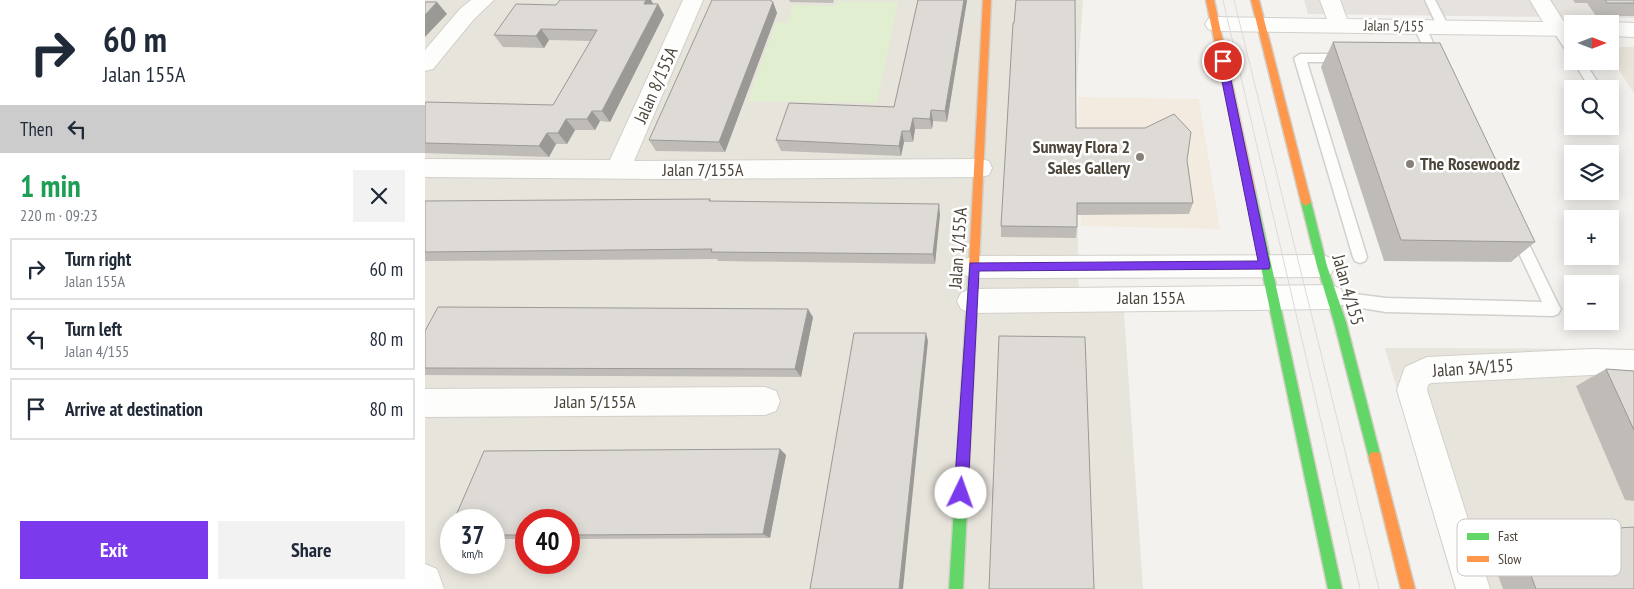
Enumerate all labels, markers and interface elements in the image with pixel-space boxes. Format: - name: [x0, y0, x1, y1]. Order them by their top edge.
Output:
- street label: Jalan 5/155: [1363, 15, 1424, 36]
- north arrow: [1564, 15, 1619, 70]
- map controls: [1564, 15, 1619, 330]
- text: 60 m: [103, 16, 167, 62]
- icon: right: [20, 20, 85, 85]
- pin: [1202, 40, 1244, 82]
- street label: Jalan 8/155A: [628, 43, 683, 127]
- icon: arrive: [1209, 47, 1237, 75]
- text: Jalan 155A: [103, 60, 185, 88]
- button: search: [1564, 80, 1619, 135]
- icon: left: [63, 115, 91, 143]
- text: Then: [20, 117, 53, 141]
- place label: Sunway Flora 2 Sales Gallery: [1033, 135, 1131, 179]
- button: layers: [1564, 145, 1619, 200]
- marker: Sunway Flora 2 Sales Gallery: [1134, 151, 1146, 163]
- place label: The Rosewoodz: [1420, 152, 1520, 175]
- street label: Jalan 7/155A: [662, 158, 744, 181]
- marker: The Rosewoodz: [1404, 158, 1416, 170]
- text: 1 min: [20, 166, 81, 205]
- button: close: [353, 170, 405, 222]
- text: 220 m · 09:23: [20, 205, 98, 225]
- street label: Jalan 1/155A: [943, 206, 972, 290]
- button: +: [1564, 210, 1619, 265]
- text: Turn right: [65, 247, 131, 271]
- street label: Jalan 4/155: [1327, 251, 1370, 328]
- icon: right: [22, 255, 50, 283]
- text: 60 m: [370, 257, 403, 281]
- text: Jalan 155A: [65, 271, 125, 291]
- button: −: [1564, 275, 1619, 330]
- street label: Jalan 155A: [1116, 286, 1185, 309]
- text: Turn left: [65, 317, 122, 341]
- icon: left: [22, 325, 50, 353]
- text: 80 m: [370, 327, 403, 351]
- text: Jalan 4/155: [65, 341, 129, 361]
- street label: Jalan 3A/155: [1431, 353, 1514, 382]
- street label: Jalan 5/155A: [554, 390, 636, 413]
- icon: arrive: [22, 395, 50, 423]
- text: Arrive at destination: [65, 397, 203, 421]
- text: 80 m: [370, 397, 403, 421]
- position arrow: [934, 466, 986, 518]
- speed limit sign: 40: [515, 509, 580, 574]
- text: 37: [461, 519, 484, 551]
- legend: [1457, 519, 1621, 576]
- button: Exit: [20, 521, 208, 579]
- button: Share: [218, 521, 405, 579]
- text: Fast: [1498, 527, 1518, 545]
- text: km/h: [462, 546, 483, 561]
- text: Slow: [1498, 550, 1522, 568]

